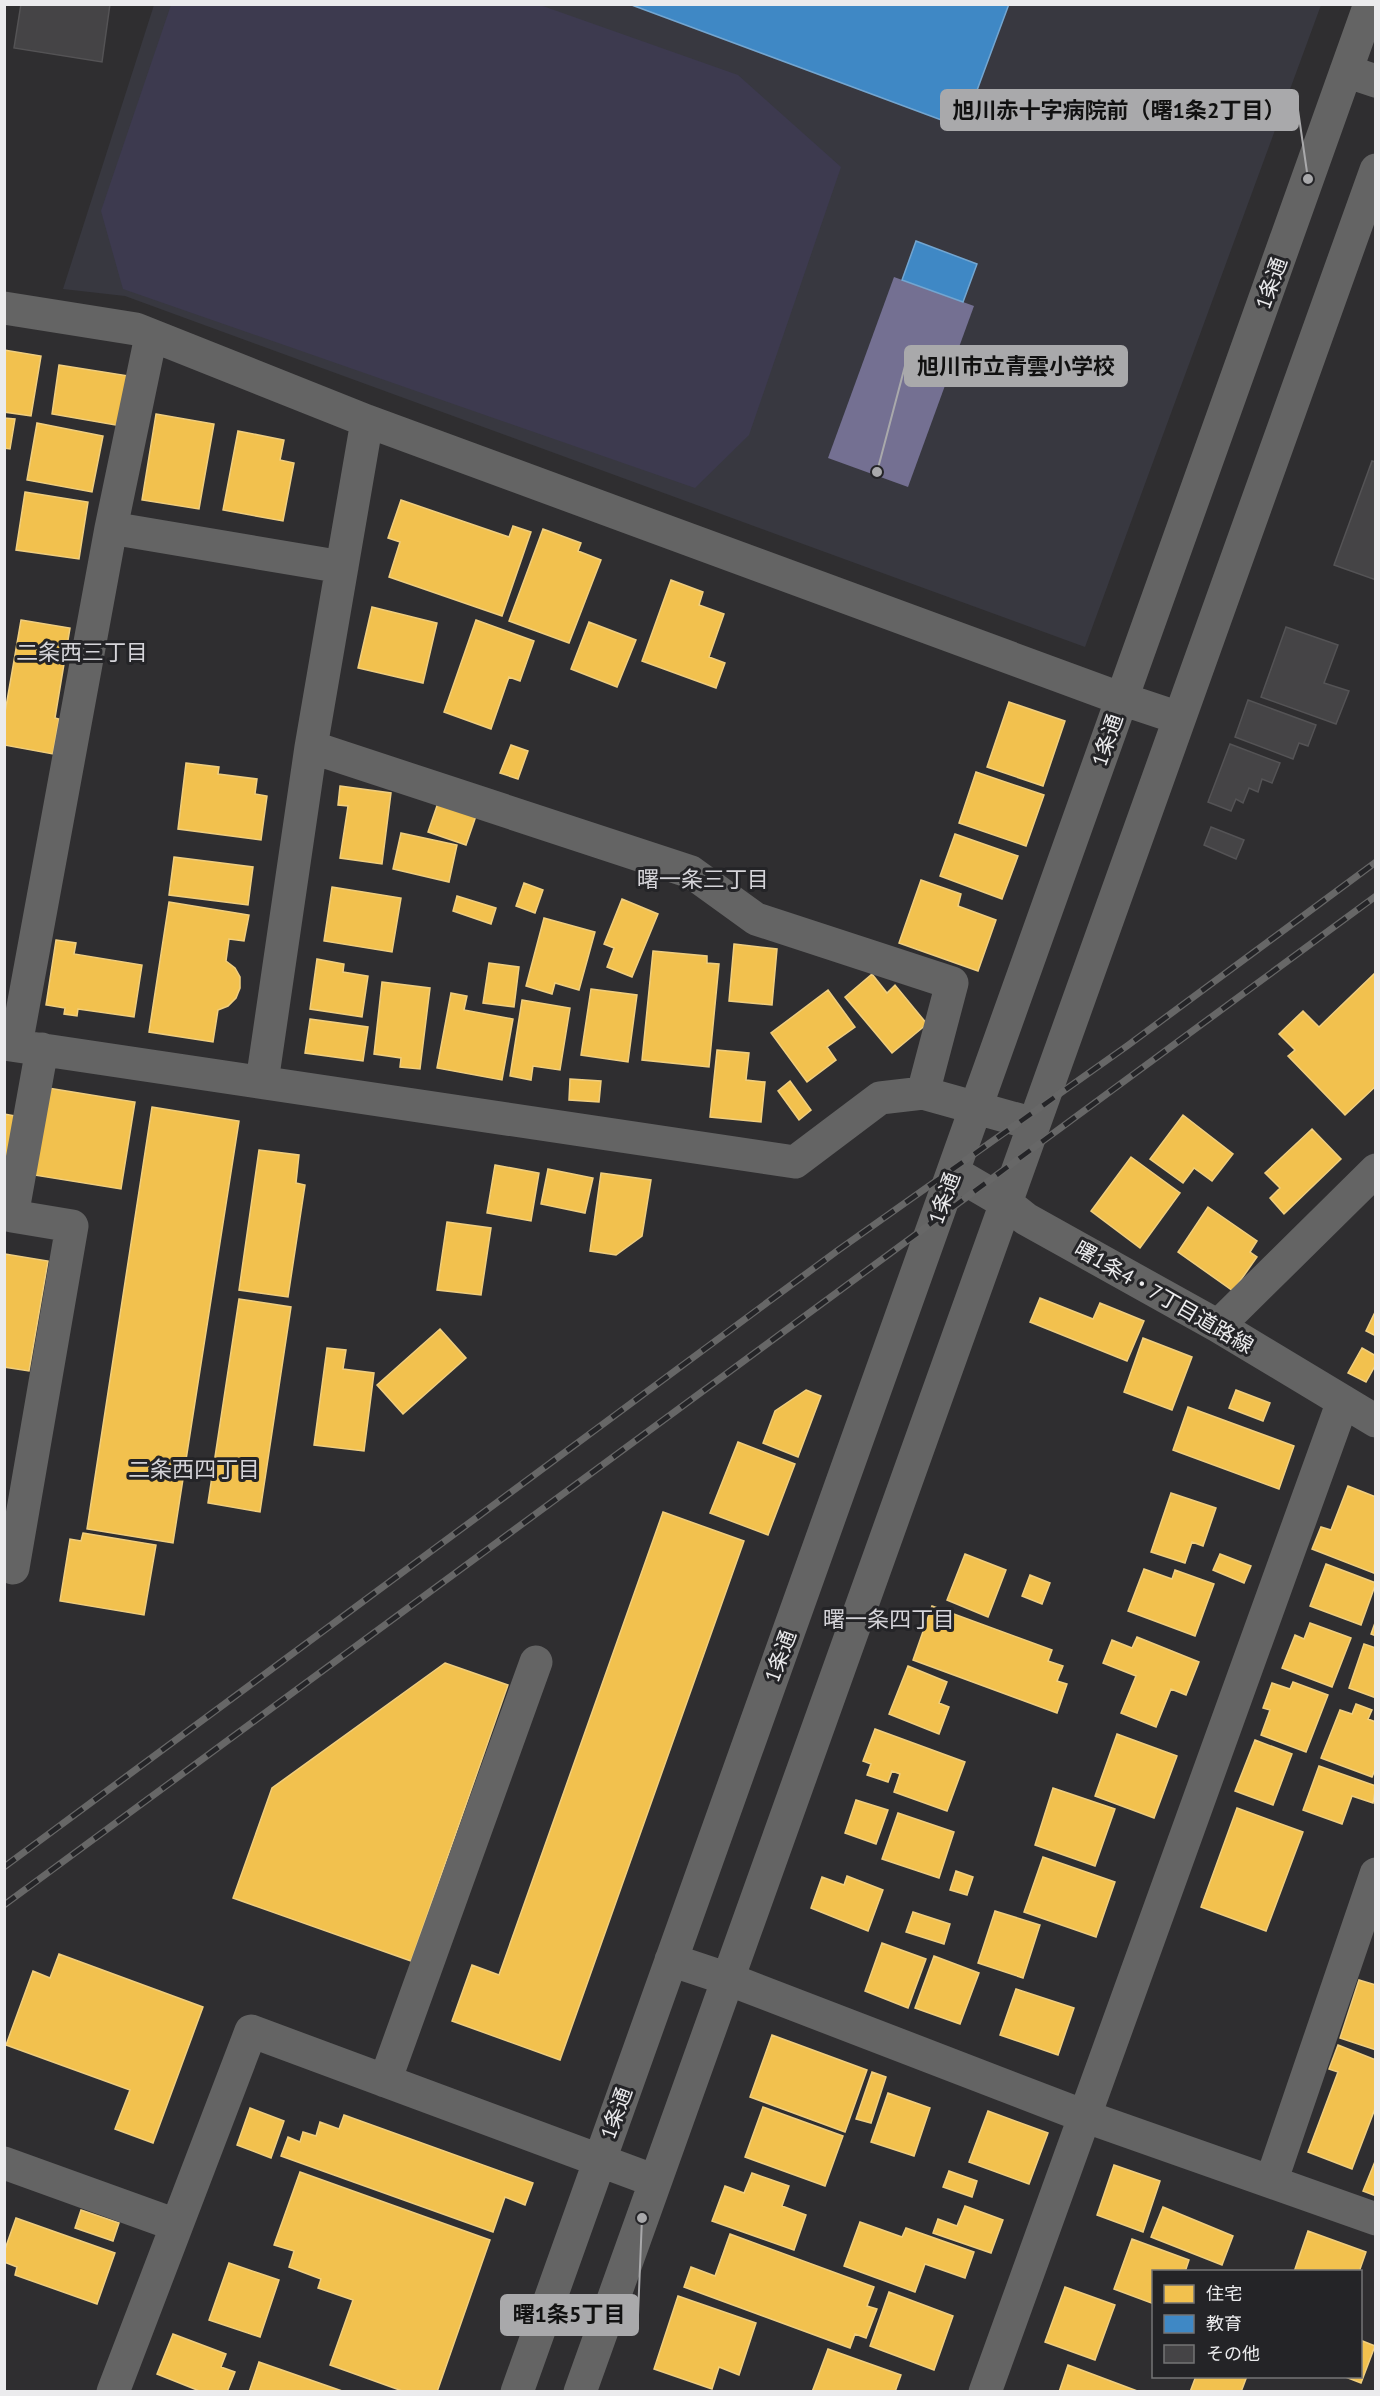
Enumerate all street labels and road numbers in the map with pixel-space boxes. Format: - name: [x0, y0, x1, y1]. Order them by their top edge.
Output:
- street label: 1条通: [1249, 253, 1293, 313]
- street label: 1条通: [1086, 710, 1128, 770]
- street label: 1条通: [922, 1168, 966, 1228]
- street label: 曙1条4・7丁目道路線: [1070, 1235, 1258, 1359]
- street label: 1条通: [758, 1626, 802, 1686]
- street label: 1条通: [594, 2083, 638, 2143]

